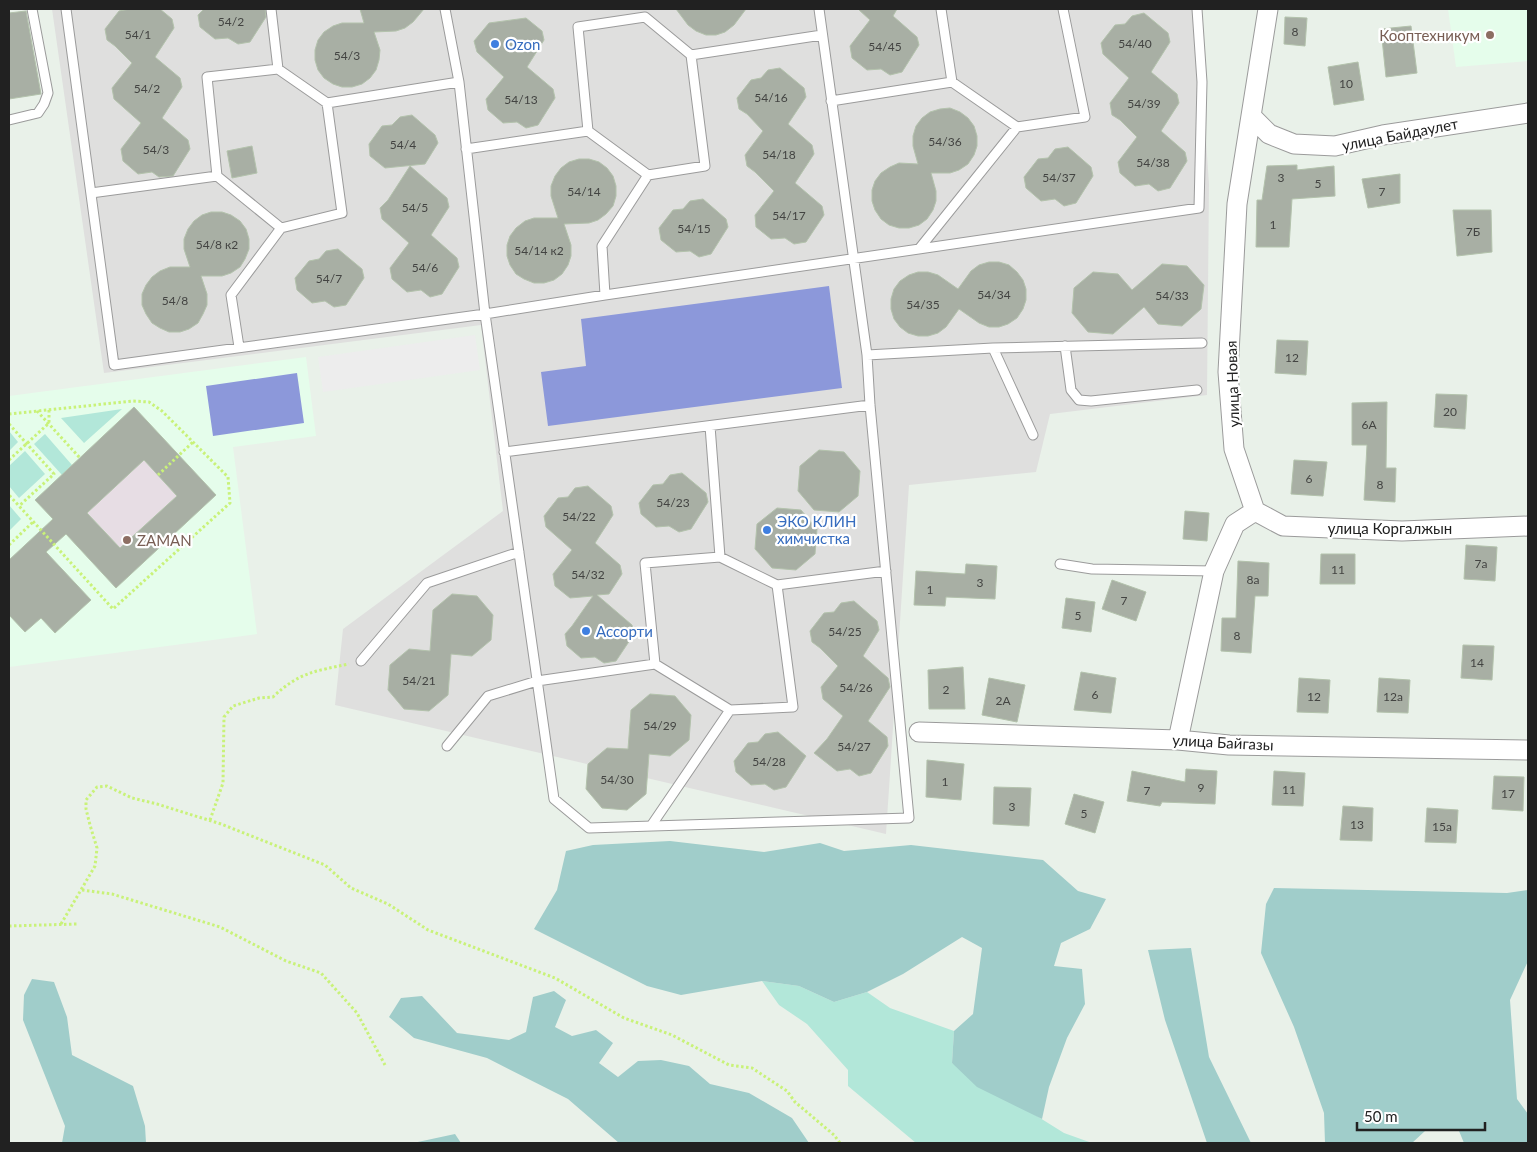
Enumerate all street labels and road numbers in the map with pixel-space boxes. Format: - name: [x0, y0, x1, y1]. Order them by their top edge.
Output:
- street label: улица Байдаулет: [1340, 114, 1460, 154]
- street label: улица Новая: [1221, 340, 1243, 428]
- street label: улица Коргалжын: [1328, 519, 1452, 537]
- street label: улица Байгазы: [1172, 730, 1274, 754]

